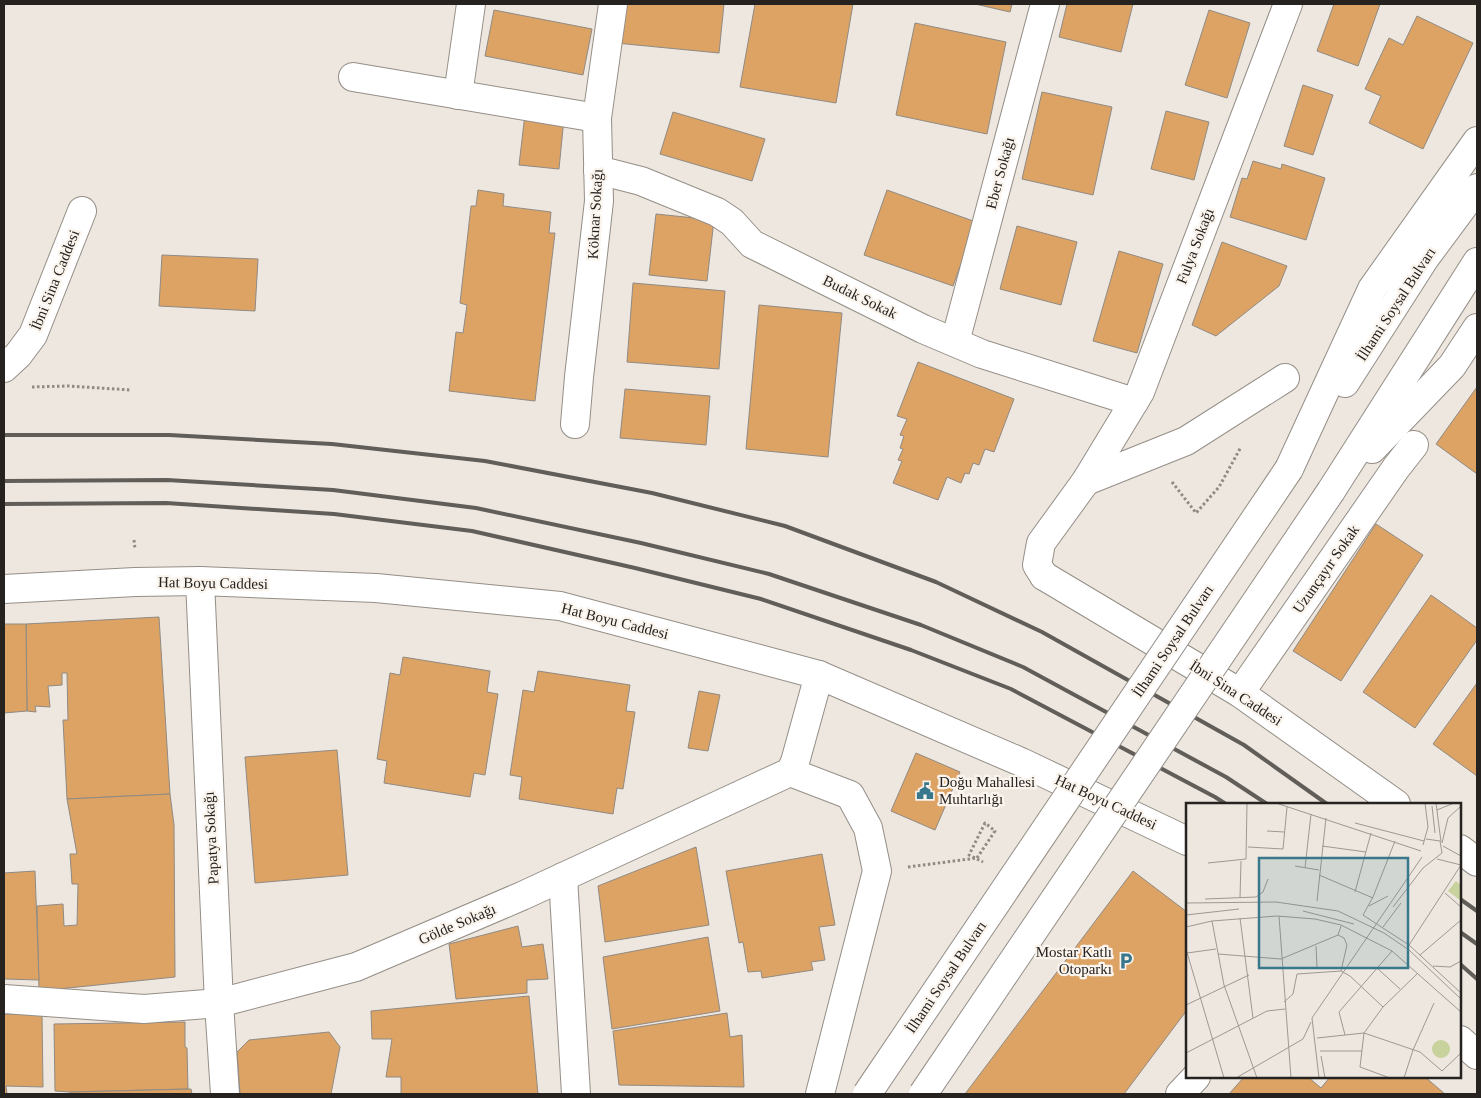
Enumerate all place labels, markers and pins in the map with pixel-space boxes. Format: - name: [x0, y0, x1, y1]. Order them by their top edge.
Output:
- place label: Doğu Mahallesi Muhtarlığı: [939, 774, 1035, 807]
- public building icon: Doğu Mahallesi Muhtarlığı: [915, 781, 935, 801]
- place label: Mostar Katlı Otoparkı: [1036, 944, 1112, 977]
- parking icon: Mostar Katlı Otoparkı: [1116, 951, 1136, 971]

